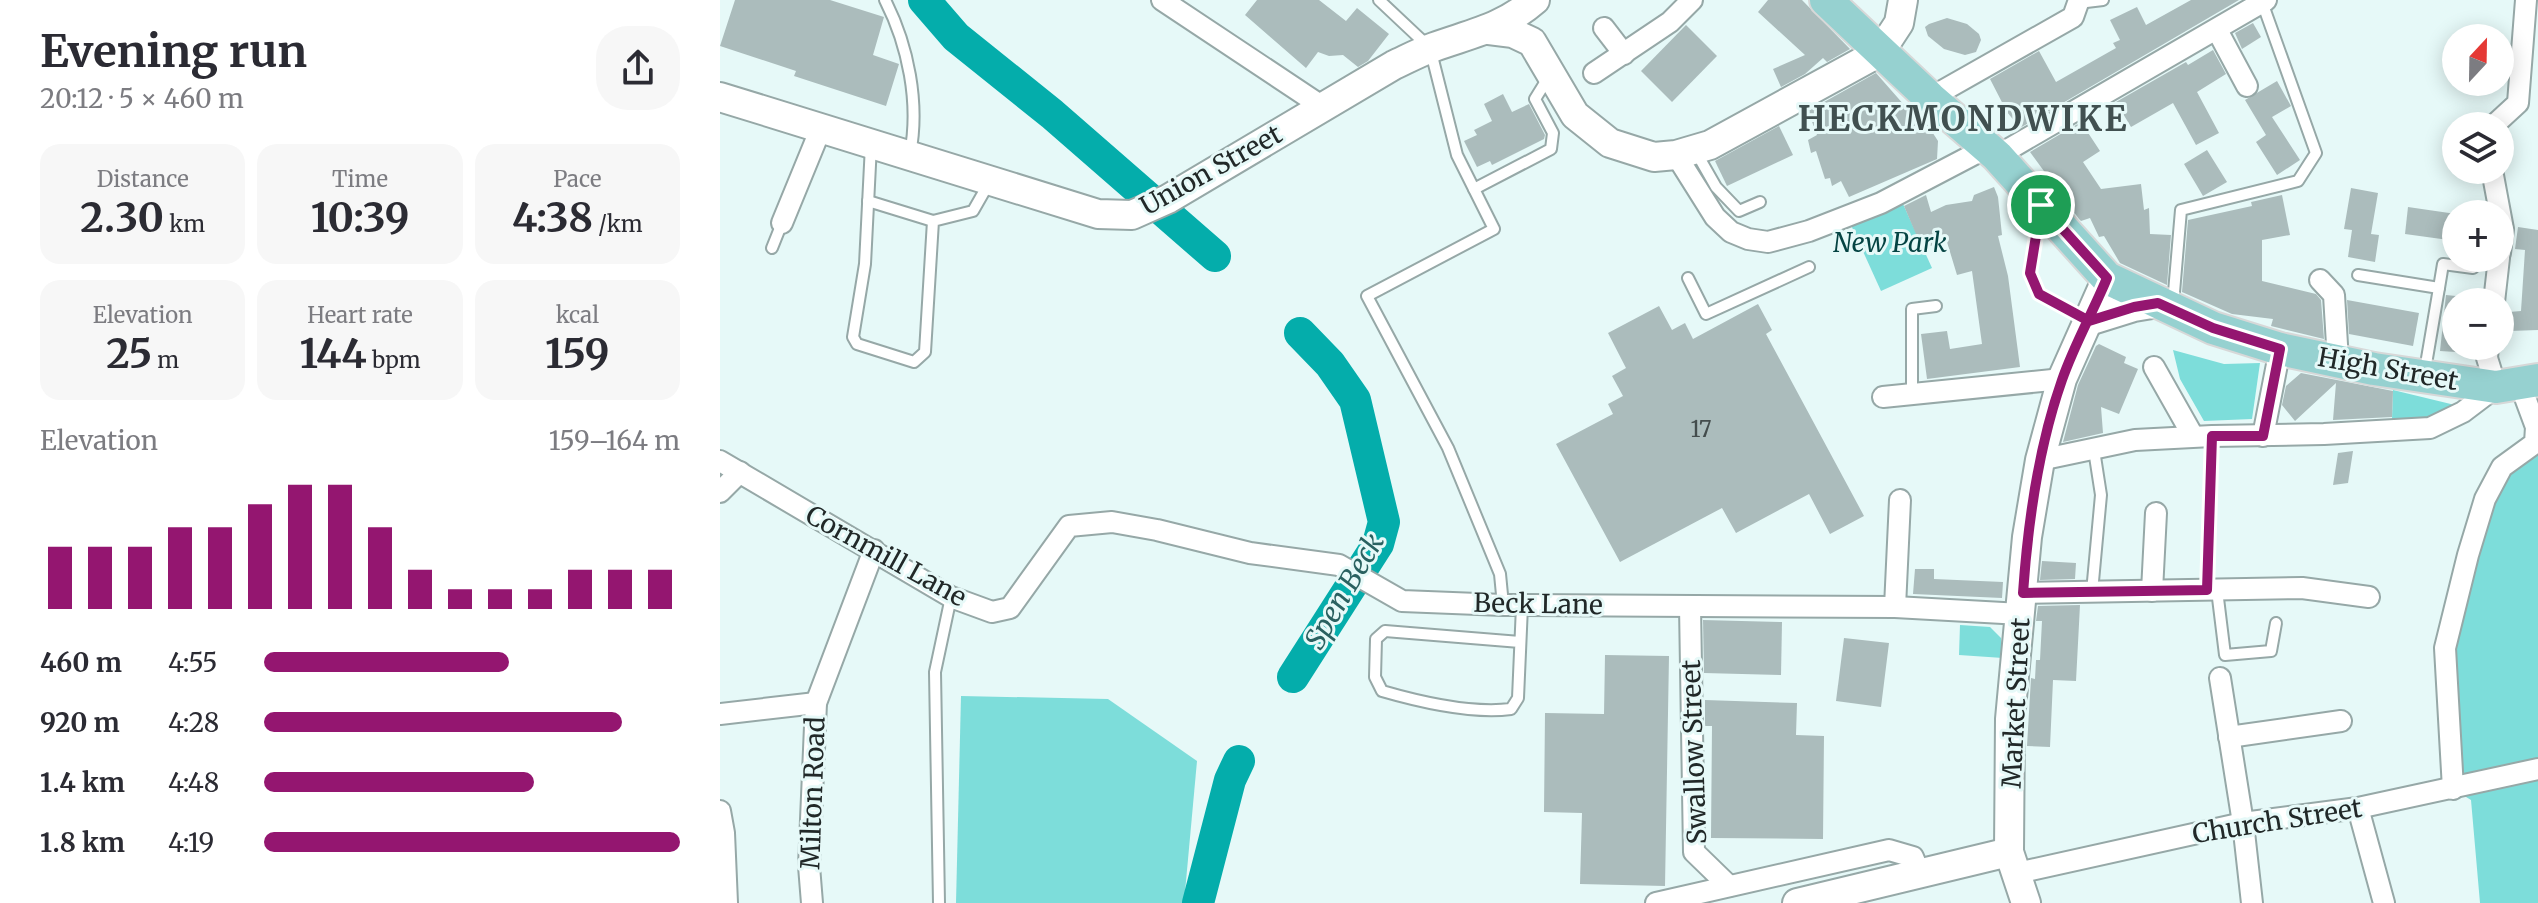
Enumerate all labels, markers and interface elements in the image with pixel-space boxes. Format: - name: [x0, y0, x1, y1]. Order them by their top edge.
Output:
- text: Evening run: [40, 24, 307, 79]
- north arrow: [2442, 24, 2514, 96]
- map controls: [2442, 24, 2514, 360]
- button: share: [596, 26, 680, 110]
- text: 20:12 · 5 × 460 m: [40, 82, 244, 115]
- district label: HECKMONDWIKE: [1798, 98, 2128, 140]
- button: layers: [2442, 112, 2514, 184]
- street label: Union Street: [1134, 117, 1287, 222]
- text: Distance: [97, 165, 189, 193]
- text: Time: [332, 165, 388, 193]
- text: Pace: [553, 165, 601, 193]
- pin: [2007, 171, 2075, 239]
- icon: arrive: [2019, 183, 2063, 227]
- text: 2.30: [80, 193, 164, 243]
- text: 10:39: [311, 193, 409, 243]
- text: 4:38: [512, 193, 593, 243]
- button: +: [2442, 200, 2514, 272]
- text: km: [164, 210, 205, 238]
- text: /km: [593, 210, 643, 238]
- park label: New Park: [1833, 226, 1947, 259]
- button: −: [2442, 288, 2514, 360]
- text: Elevation: [93, 301, 193, 329]
- text: Heart rate: [307, 301, 413, 329]
- text: kcal: [556, 301, 599, 329]
- text: 25: [106, 329, 152, 379]
- text: 144: [299, 329, 367, 379]
- text: 159: [545, 329, 610, 379]
- street label: High Street: [2315, 340, 2461, 397]
- text: m: [152, 346, 179, 374]
- text: bpm: [367, 346, 421, 374]
- house number: 17: [1690, 415, 1712, 443]
- text: Elevation: [40, 424, 158, 457]
- text: 159–164 m: [549, 424, 680, 457]
- street label: Cornmill Lane: [800, 498, 972, 613]
- water label: Spen Beck: [1297, 527, 1391, 655]
- street label: Beck Lane: [1473, 586, 1603, 621]
- street label: Market Street: [1995, 617, 2036, 789]
- text: 460 m: [40, 646, 122, 679]
- text: 4:55: [168, 646, 217, 679]
- street label: Swallow Street: [1674, 659, 1713, 845]
- text: 920 m: [40, 706, 120, 739]
- text: 4:28: [168, 706, 219, 739]
- street label: Milton Road: [793, 716, 832, 870]
- text: 1.4 km: [40, 766, 125, 799]
- text: 4:48: [168, 766, 219, 799]
- street label: Church Street: [2190, 791, 2364, 850]
- text: 1.8 km: [40, 826, 125, 859]
- text: 4:19: [168, 826, 214, 859]

